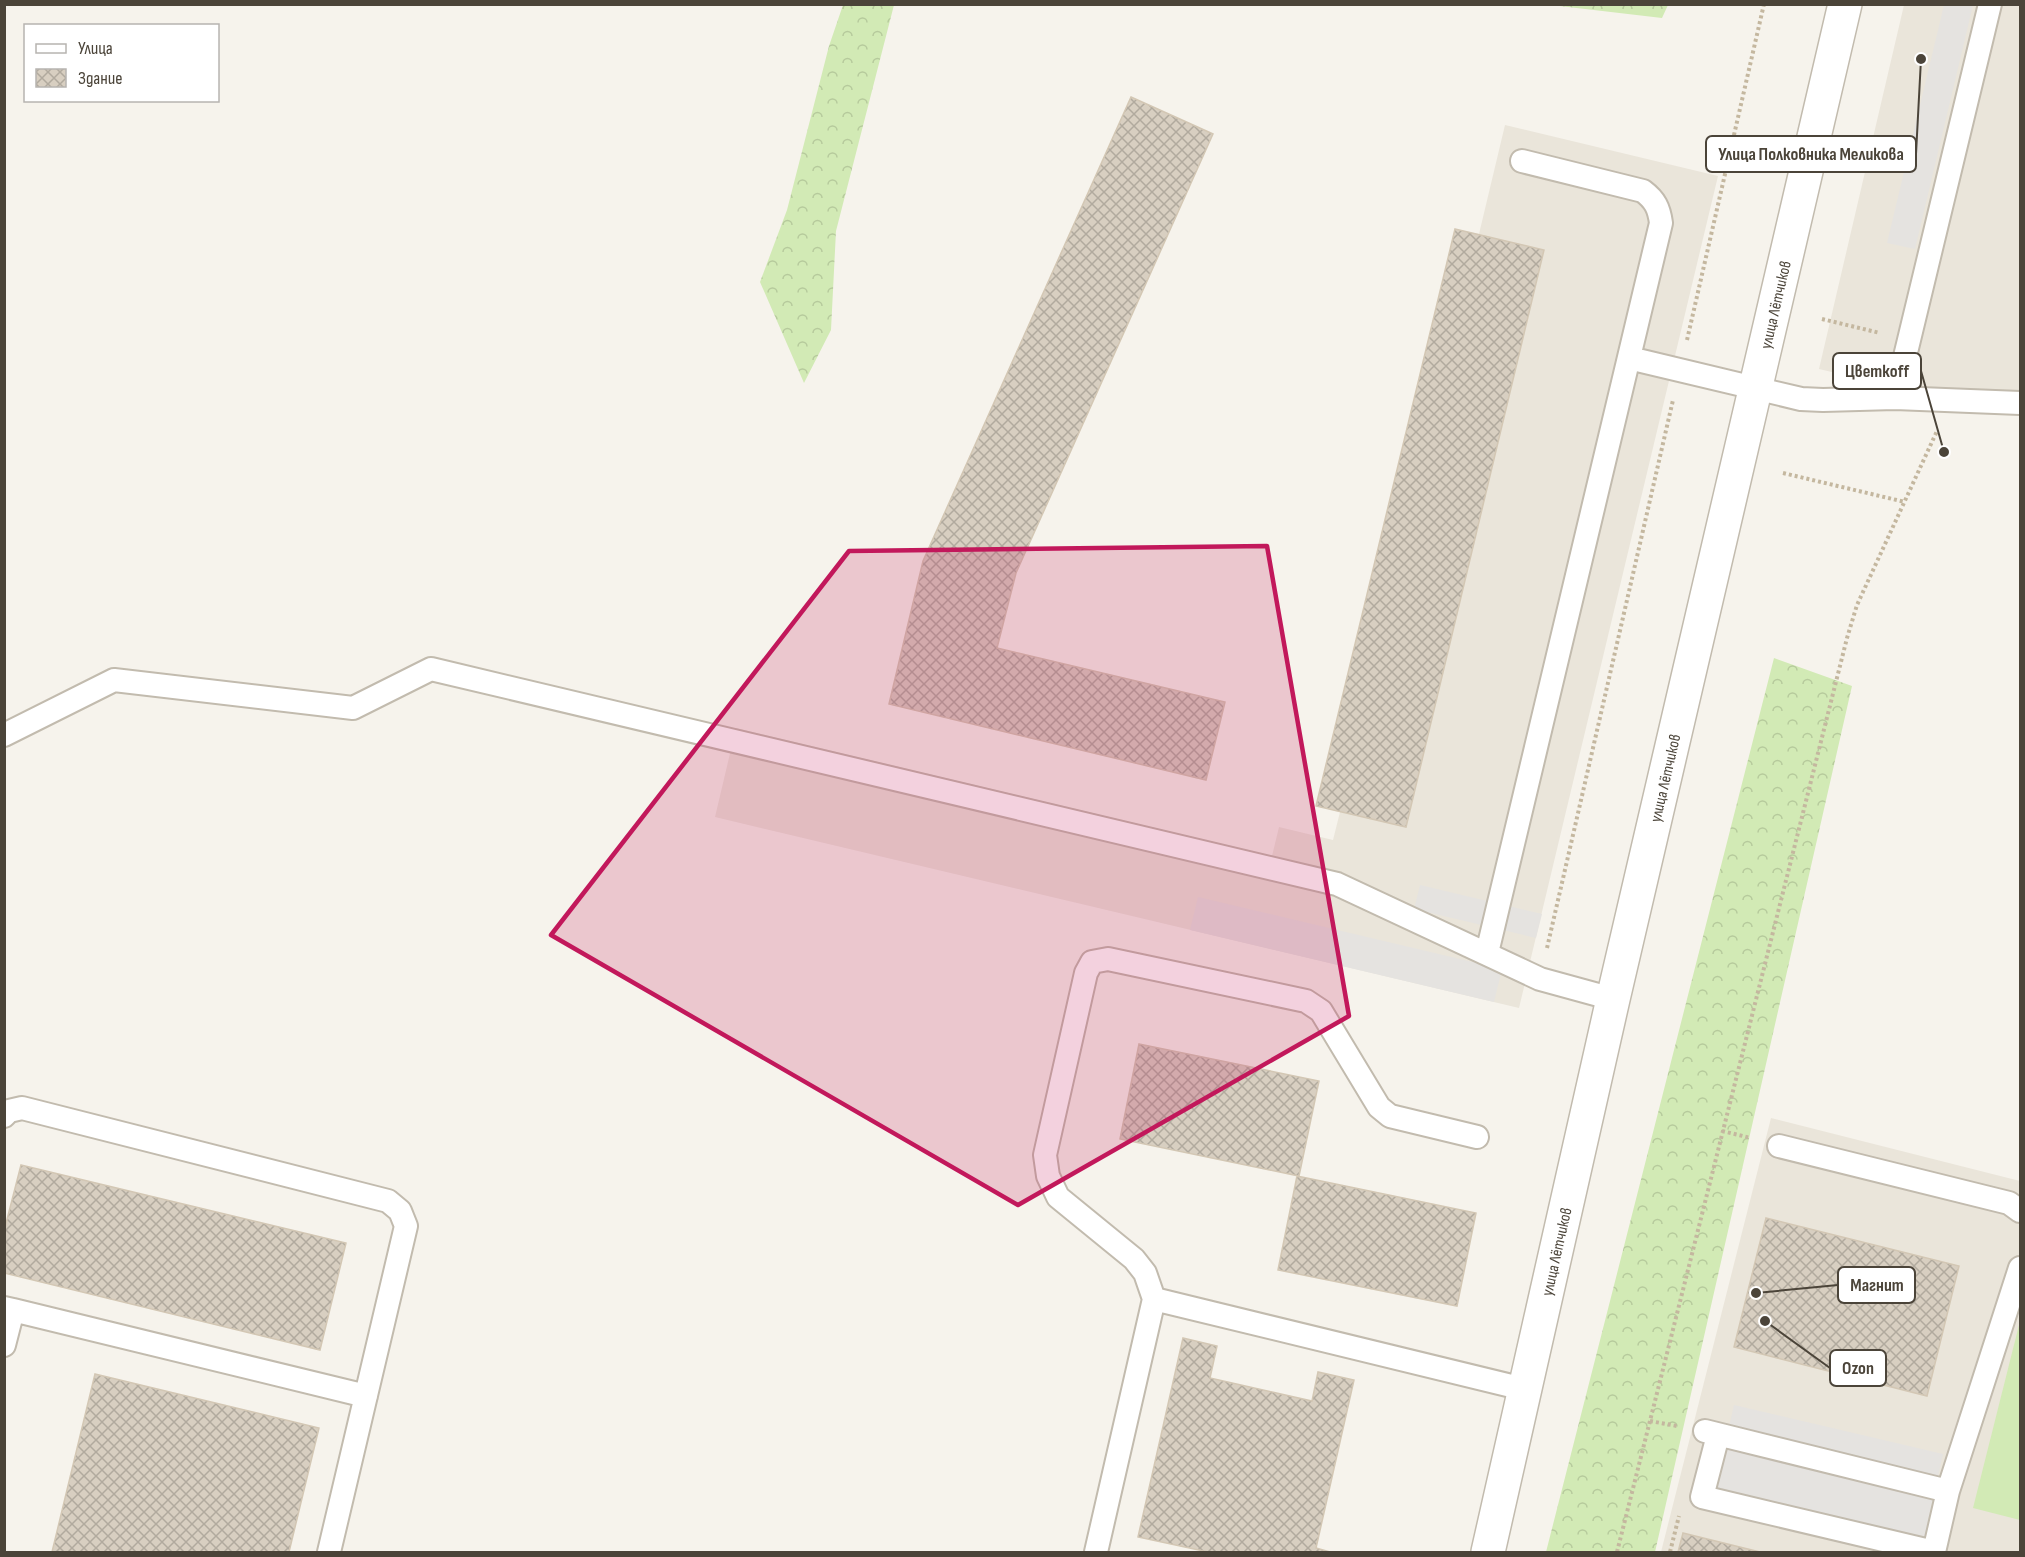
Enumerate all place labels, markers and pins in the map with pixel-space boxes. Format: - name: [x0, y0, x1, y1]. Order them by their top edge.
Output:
- callout: Улица Полковника Меликова: [1706, 136, 1916, 172]
- callout: Цветкoff: [1833, 353, 1921, 389]
- callout: Магнит: [1838, 1267, 1915, 1303]
- callout: Ozon: [1830, 1350, 1886, 1386]

